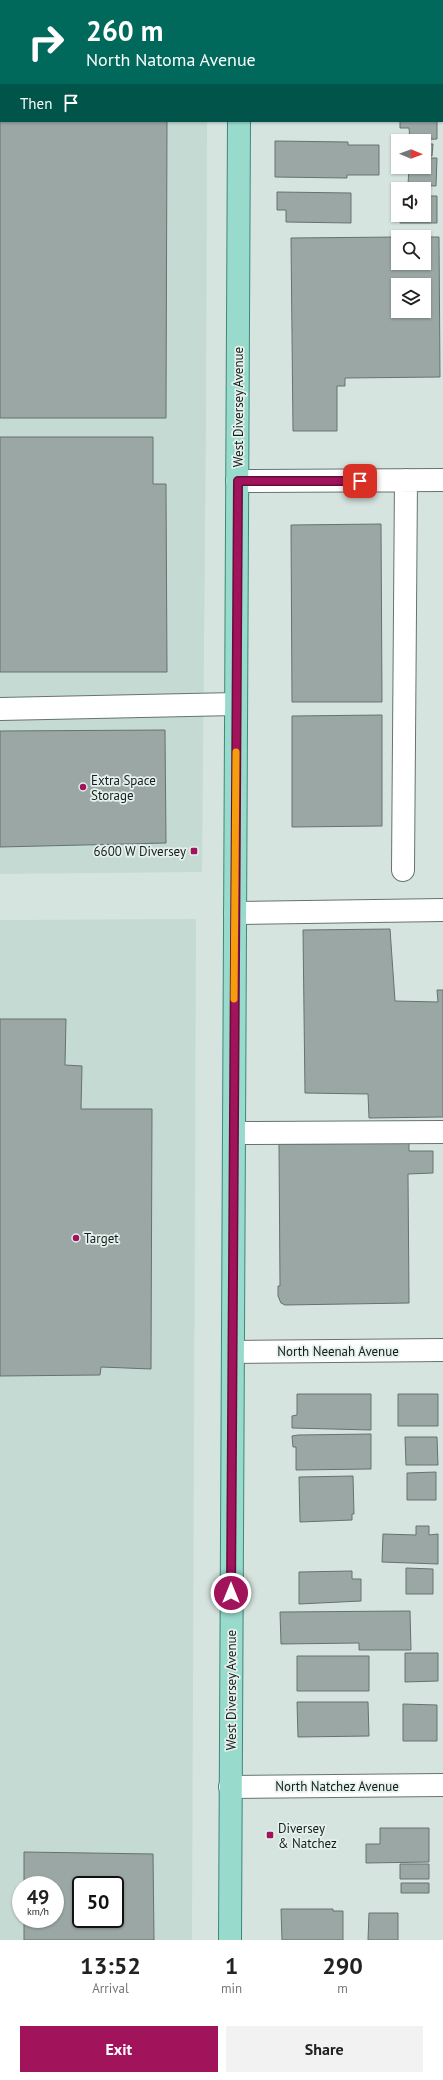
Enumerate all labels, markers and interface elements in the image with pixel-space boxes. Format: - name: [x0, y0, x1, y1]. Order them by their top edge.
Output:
- text: 260 m: [86, 12, 163, 49]
- icon: right: [20, 16, 72, 68]
- text: North Natoma Avenue: [86, 48, 256, 71]
- icon: arrive: [60, 92, 82, 114]
- text: Then: [20, 94, 52, 113]
- north arrow: [391, 134, 431, 174]
- map controls: [391, 134, 431, 318]
- button: sound: [391, 182, 431, 222]
- button: search: [391, 230, 431, 270]
- button: layers: [391, 278, 431, 318]
- street label: West Diversey Avenue: [230, 347, 247, 467]
- pin: [343, 464, 377, 498]
- icon: arrive: [349, 470, 371, 492]
- place label: Extra Space Storage: [91, 772, 156, 804]
- marker: Extra Space Storage: [78, 782, 88, 792]
- place label: 6600 W Diversey: [94, 843, 186, 860]
- marker: 6600 W Diversey: [189, 846, 199, 856]
- place label: Target: [84, 1230, 119, 1247]
- marker: Target: [71, 1233, 81, 1243]
- street label: North Neenah Avenue: [277, 1343, 399, 1360]
- position arrow: [210, 1572, 252, 1614]
- street label: West Diversey Avenue: [223, 1630, 240, 1750]
- street label: North Natchez Avenue: [275, 1778, 399, 1795]
- place label: Diversey & Natchez: [278, 1820, 337, 1852]
- marker: Diversey & Natchez: [265, 1830, 275, 1840]
- speed limit sign: 50: [72, 1876, 124, 1928]
- text: 49: [27, 1884, 49, 1910]
- text: km/h: [27, 1905, 49, 1918]
- text: 13:52: [80, 1950, 141, 1981]
- text: 1: [225, 1950, 238, 1981]
- text: 290: [322, 1950, 363, 1981]
- text: Arrival: [92, 1980, 129, 1997]
- text: min: [221, 1980, 242, 1997]
- text: m: [337, 1980, 348, 1997]
- button: Exit: [20, 2026, 218, 2072]
- button: Share: [226, 2026, 423, 2072]

